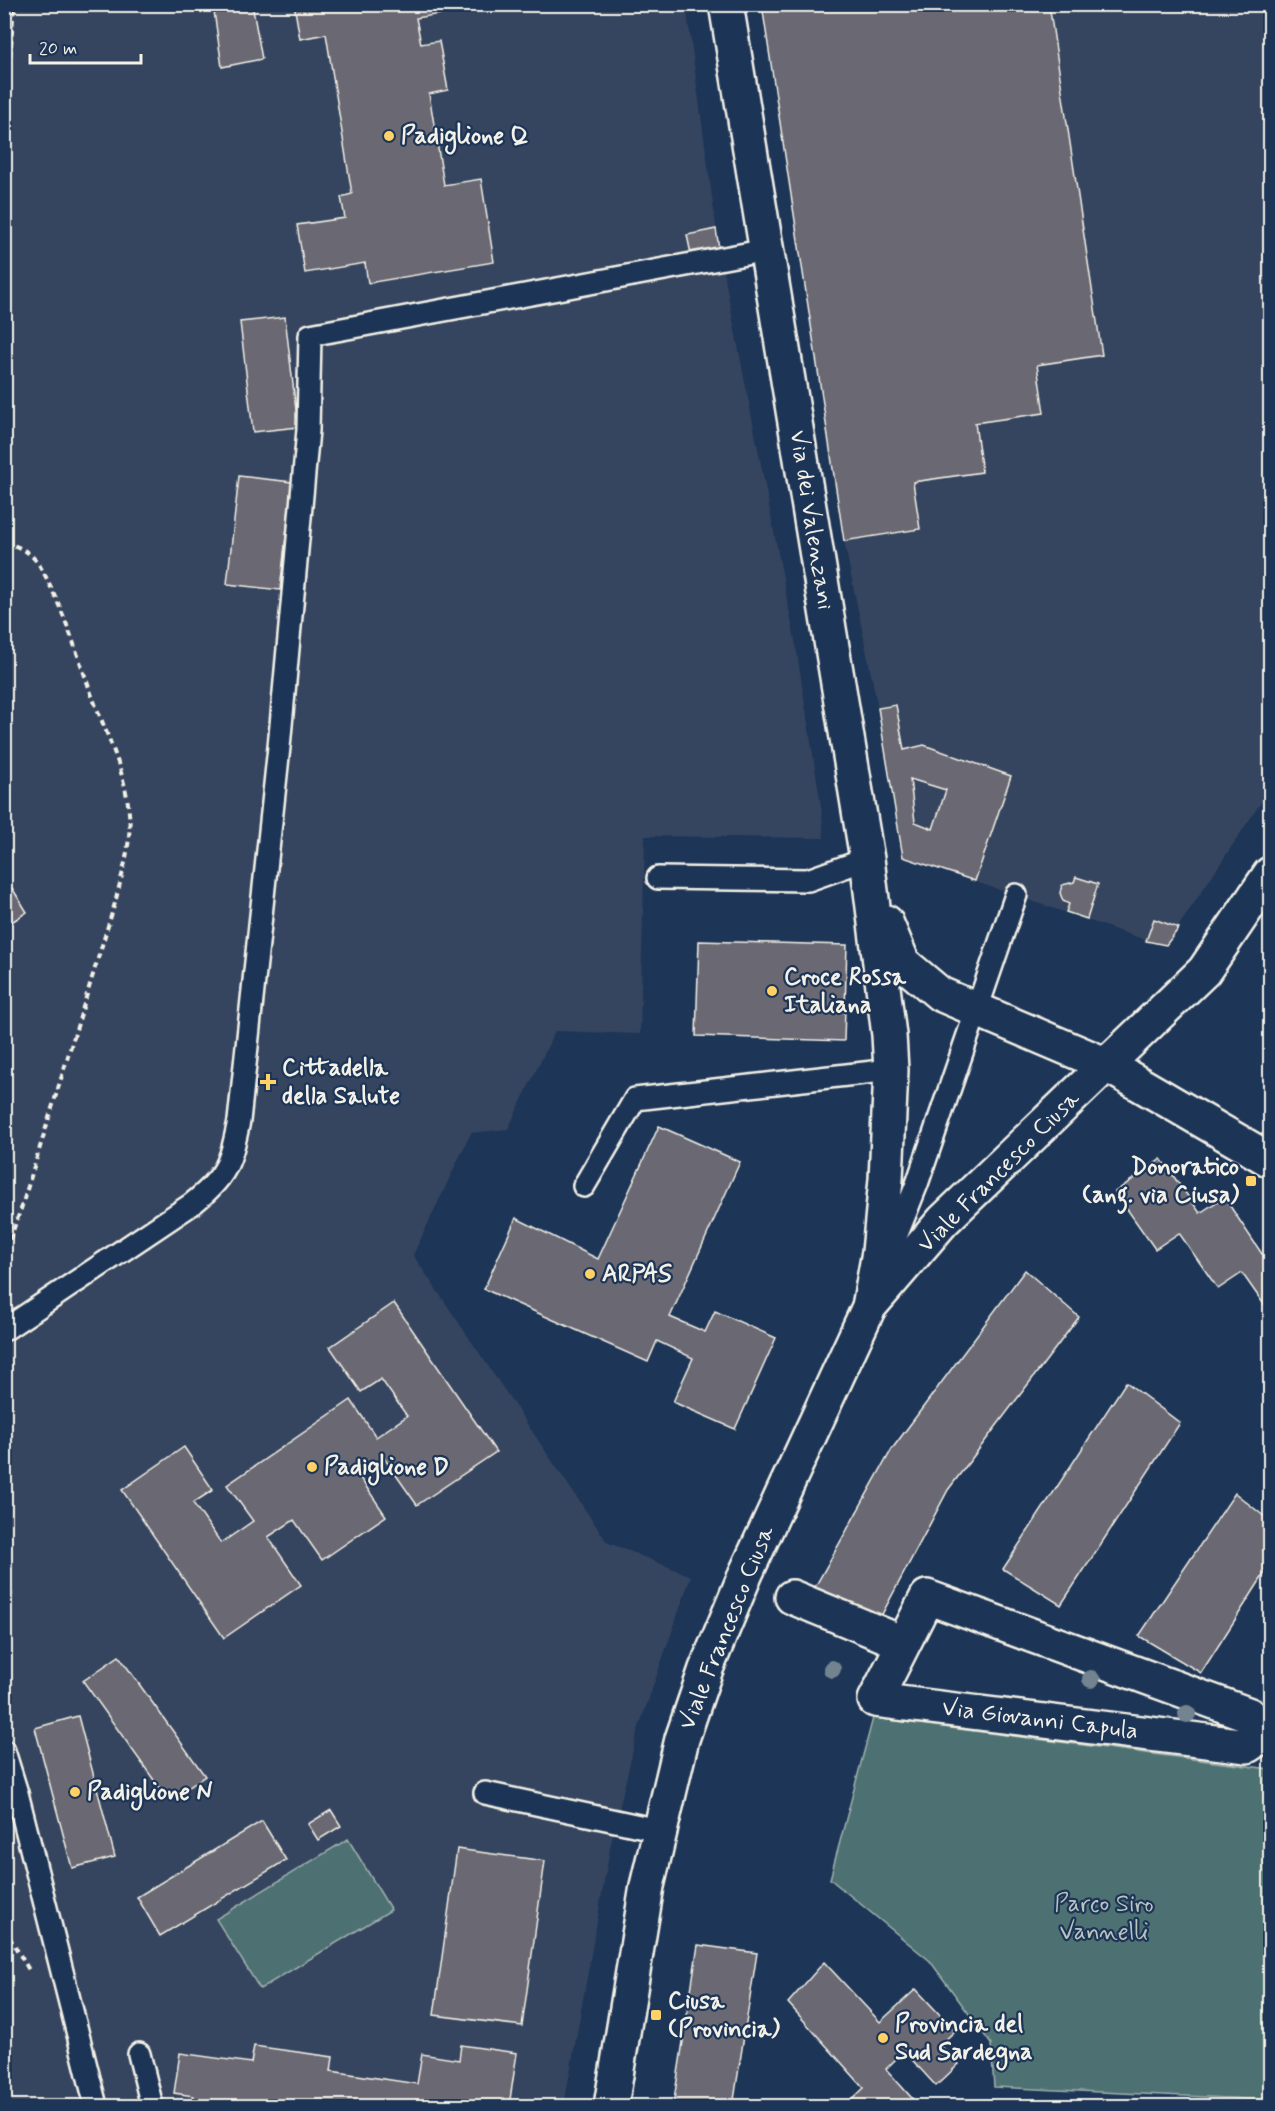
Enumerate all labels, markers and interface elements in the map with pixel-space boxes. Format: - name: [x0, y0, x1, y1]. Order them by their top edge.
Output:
- scale bar: [30, 27, 141, 65]
- text: 20 m: [39, 37, 77, 61]
- place label: Padiglione Q: [401, 121, 529, 155]
- marker: Padiglione Q: [382, 129, 396, 143]
- street label: Via dei Valenzani: [782, 428, 840, 612]
- place label: Croce Rossa Italiana: [784, 962, 907, 1021]
- marker: Croce Rossa Italiana: [765, 984, 779, 998]
- place label: Cittadella della Salute: [282, 1053, 400, 1112]
- marker: Cittadella della Salute: [259, 1073, 277, 1091]
- street label: Viale Francesco Ciusa: [911, 1084, 1087, 1260]
- place label: Donoratico (ang. via Ciusa): [1082, 1152, 1239, 1214]
- marker: Donoratico (ang. via Ciusa): [1244, 1174, 1258, 1188]
- place label: ARPAS: [602, 1259, 672, 1290]
- marker: ARPAS: [583, 1267, 597, 1281]
- place label: Padiglione D: [324, 1452, 449, 1486]
- marker: Padiglione D: [305, 1460, 319, 1474]
- street label: Viale Francesco Ciusa: [672, 1521, 782, 1735]
- street label: Via Giovanni Capula: [940, 1693, 1140, 1747]
- place label: Padiglione N: [87, 1777, 213, 1811]
- marker: Padiglione N: [68, 1785, 82, 1799]
- park label: Parco Siro Vannelli: [1054, 1889, 1154, 1948]
- place label: Ciusa (Provincia): [668, 1986, 780, 2045]
- marker: Ciusa (Provincia): [649, 2008, 663, 2022]
- place label: Provincia del Sud Sardegna: [895, 2009, 1033, 2071]
- marker: Provincia del Sud Sardegna: [876, 2031, 890, 2045]

